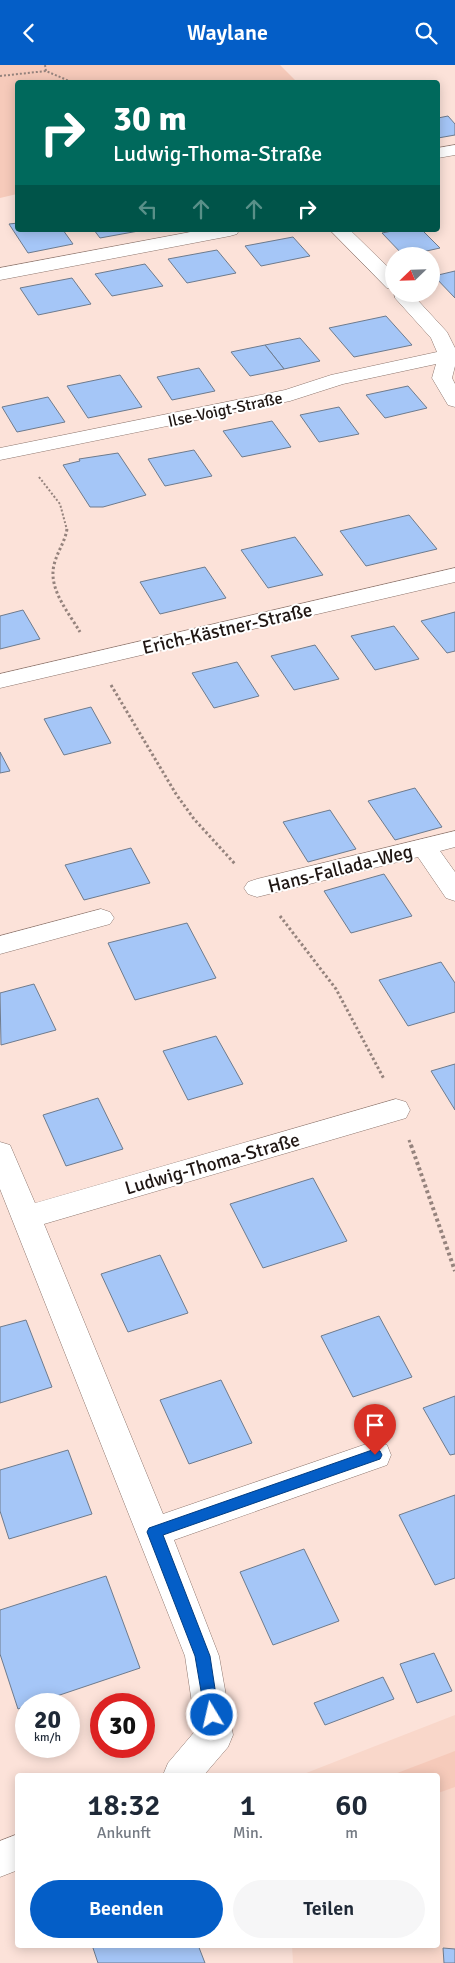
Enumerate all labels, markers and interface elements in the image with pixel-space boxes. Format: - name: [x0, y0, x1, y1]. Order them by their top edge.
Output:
- icon: back: [15, 19, 43, 47]
- text: Waylane: [187, 19, 268, 46]
- icon: search: [412, 19, 440, 47]
- text: 30 m: [113, 97, 187, 140]
- icon: right: [30, 100, 95, 165]
- text: Ludwig-Thoma-Straße: [113, 140, 322, 167]
- icon: left: [134, 195, 162, 223]
- icon: ahead: [187, 195, 215, 223]
- icon: ahead: [240, 195, 268, 223]
- icon: right: [293, 195, 321, 223]
- north arrow: [385, 247, 440, 303]
- map controls: [385, 247, 440, 302]
- street label: Ilse-Voigt-Straße: [166, 388, 284, 432]
- street label: Erich-Kästner-Straße: [140, 598, 315, 660]
- street label: Hans-Fallada-Weg: [265, 839, 415, 899]
- street label: Ludwig-Thoma-Straße: [122, 1128, 303, 1200]
- pin: [354, 1404, 396, 1455]
- icon: arrive: [361, 1411, 389, 1439]
- position arrow: [185, 1688, 237, 1740]
- speed limit sign: 30: [90, 1693, 155, 1758]
- text: 20: [34, 1704, 61, 1735]
- text: km/h: [34, 1730, 61, 1745]
- text: 18:32: [87, 1787, 161, 1824]
- text: 1: [240, 1787, 256, 1824]
- text: 60: [335, 1787, 368, 1824]
- text: Ankunft: [97, 1823, 151, 1843]
- text: Min.: [233, 1823, 263, 1843]
- text: m: [345, 1823, 358, 1843]
- button: Beenden: [30, 1880, 223, 1938]
- button: Teilen: [233, 1880, 425, 1938]

